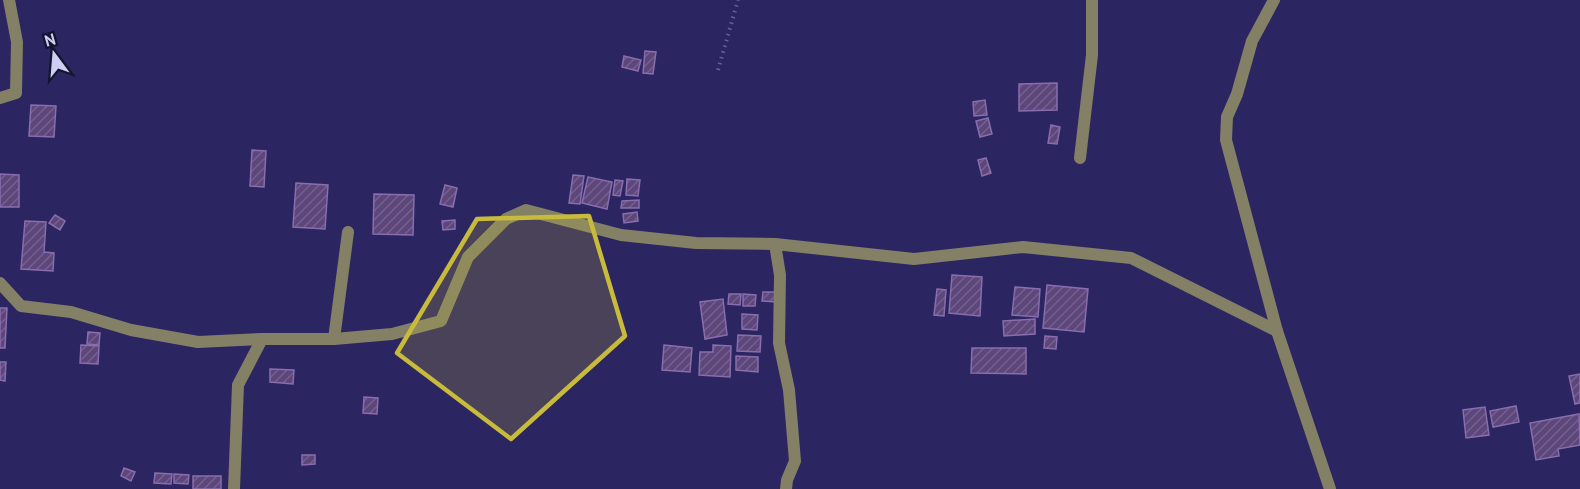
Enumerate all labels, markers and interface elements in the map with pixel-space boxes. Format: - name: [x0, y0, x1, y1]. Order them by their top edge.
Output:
- north arrow: [24, 24, 84, 84]
- text: N: [42, 29, 58, 51]

